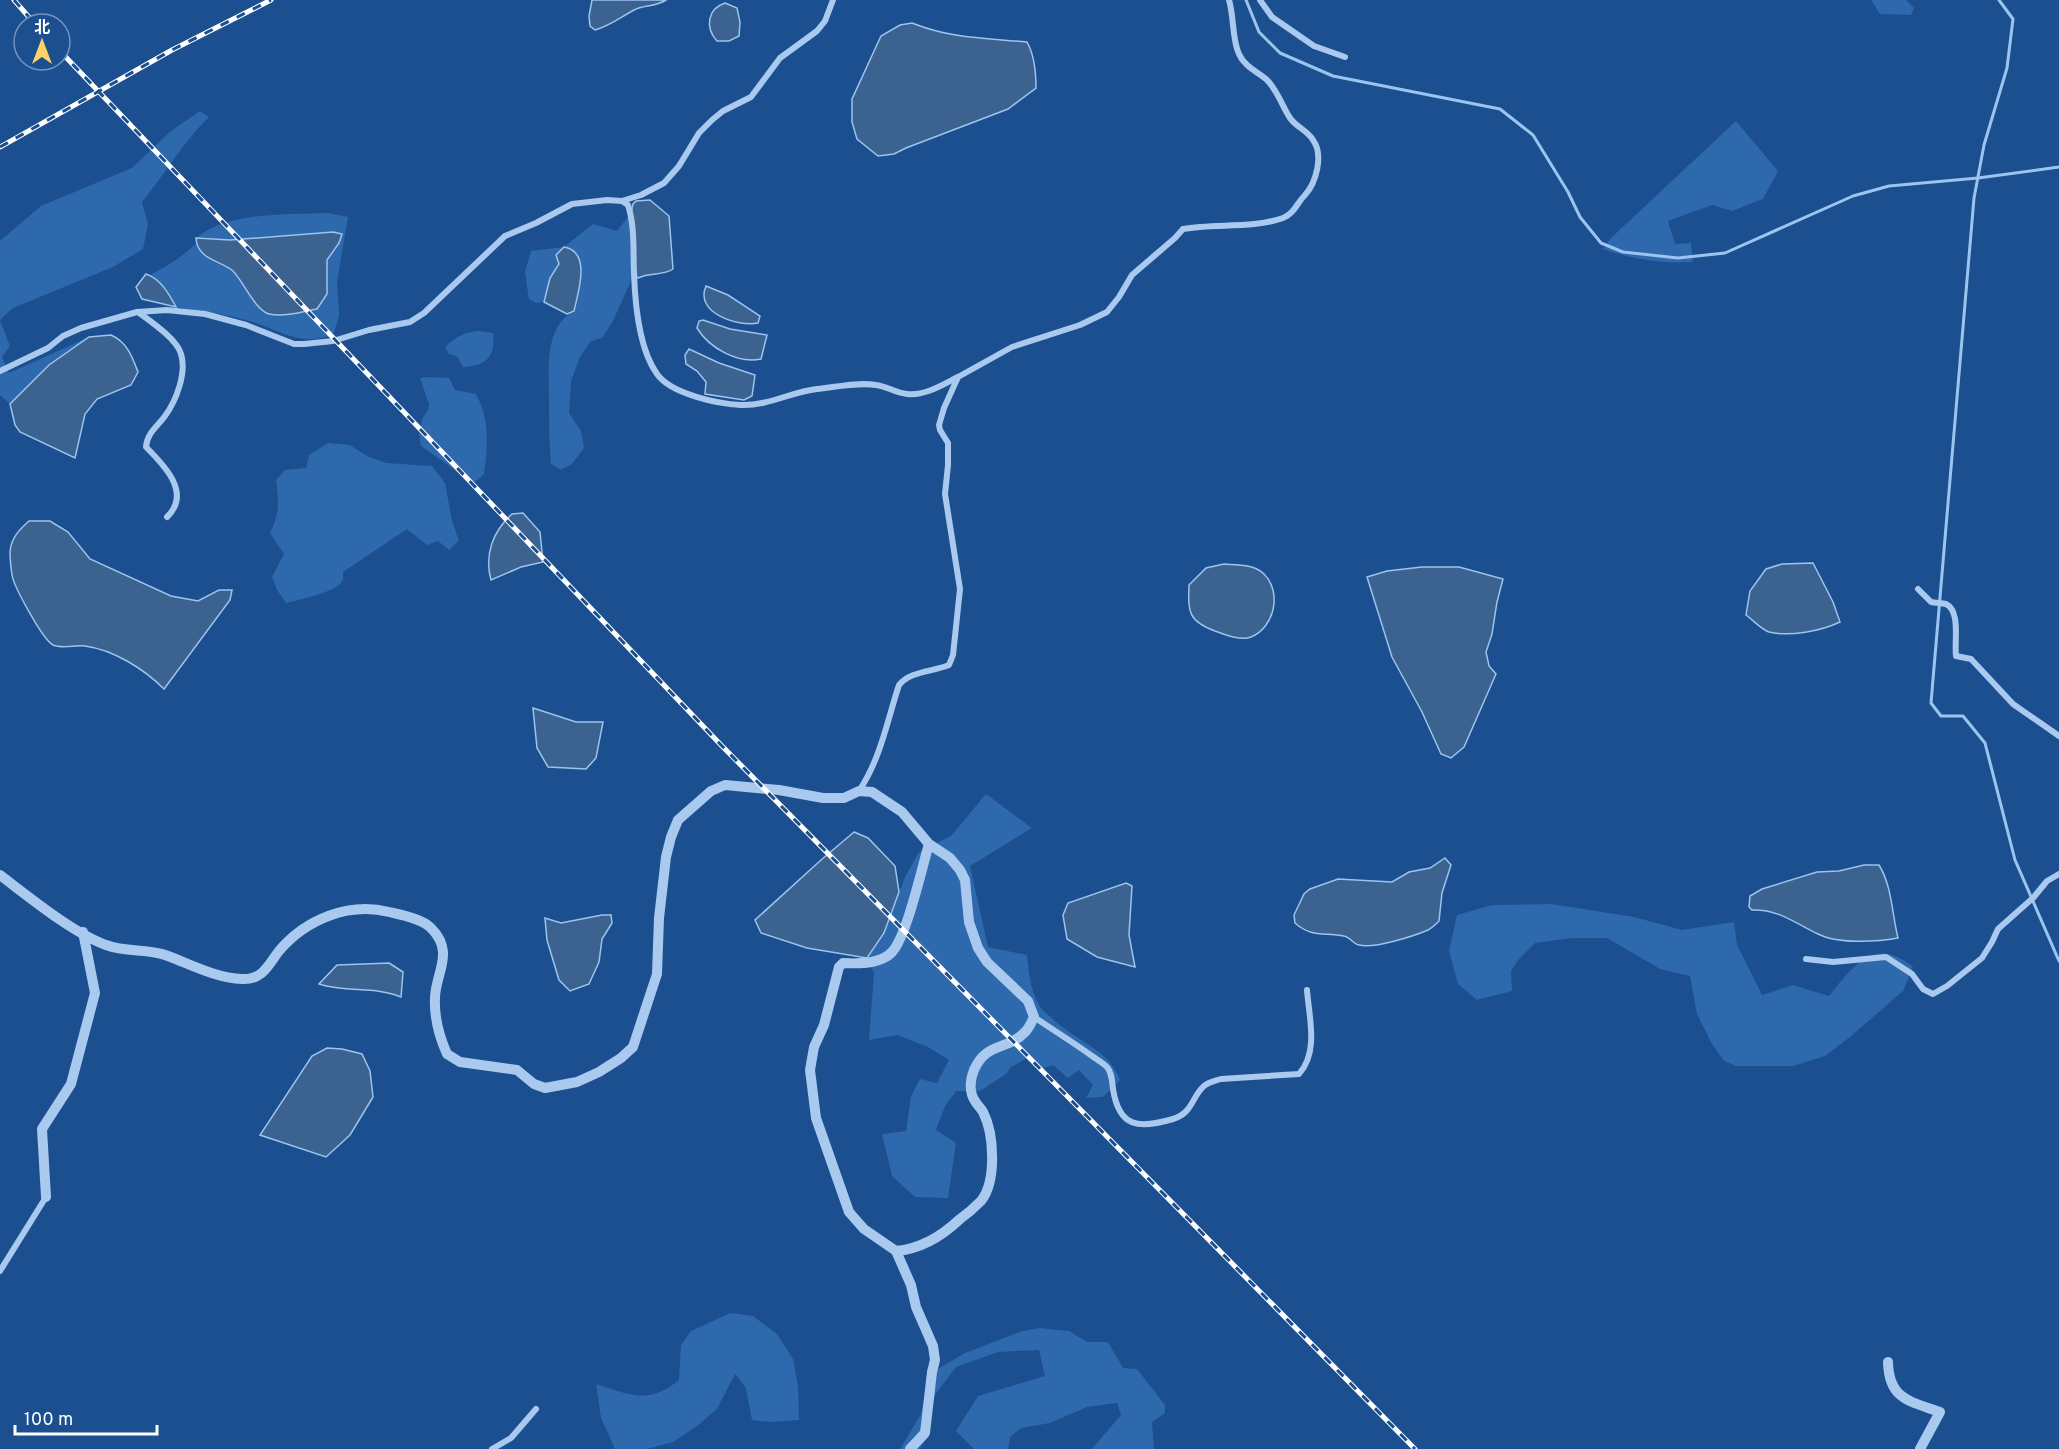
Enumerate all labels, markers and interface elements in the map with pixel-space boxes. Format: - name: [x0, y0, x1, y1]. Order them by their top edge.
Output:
- north arrow: [12, 12, 72, 72]
- text: 北: [34, 19, 50, 39]
- scale bar: [15, 1398, 158, 1436]
- text: 100 m: [24, 1409, 73, 1432]

